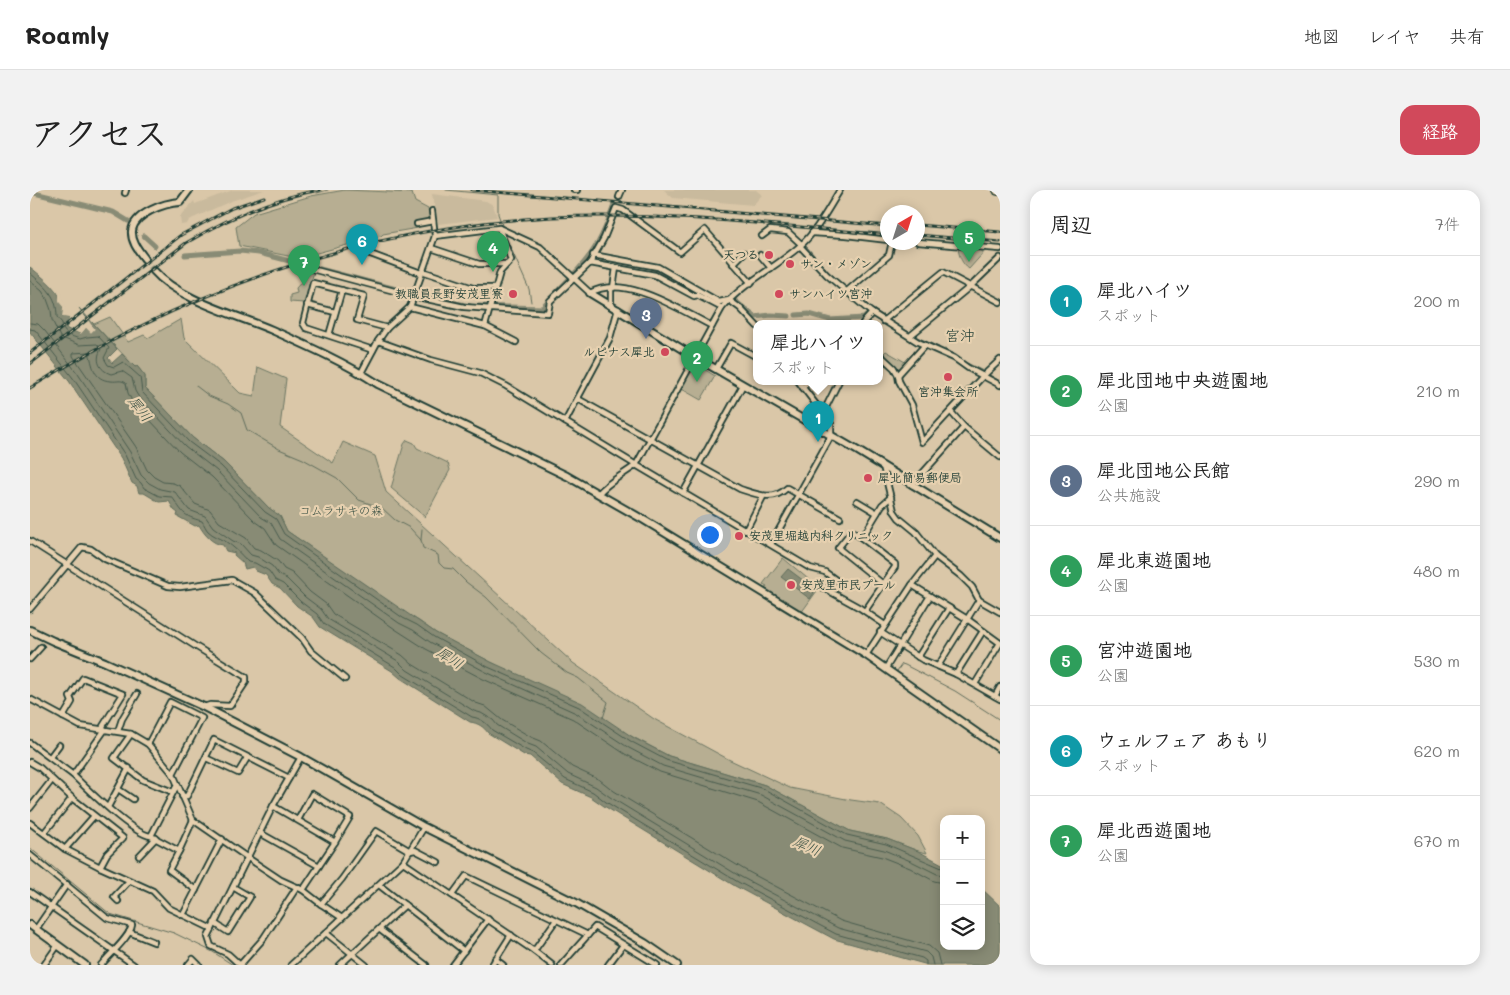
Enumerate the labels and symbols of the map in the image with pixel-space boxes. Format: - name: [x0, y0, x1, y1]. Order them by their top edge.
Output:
- north arrow: [880, 205, 925, 250]
- pin: 5: [953, 221, 985, 262]
- pin: 6: [346, 224, 378, 265]
- pin: 4: [477, 231, 509, 272]
- pin: 7: [288, 245, 320, 286]
- place label: 天つる: [723, 246, 759, 262]
- marker: 天つる: [763, 249, 775, 261]
- place label: サン・メゾン: [800, 255, 872, 271]
- marker: サン・メゾン: [784, 258, 796, 270]
- place label: 教職員長野安茂里寮: [395, 285, 503, 301]
- place label: サンハイツ宮沖: [789, 285, 873, 301]
- marker: 教職員長野安茂里寮: [507, 288, 519, 300]
- marker: サンハイツ宮沖: [773, 288, 785, 300]
- pin: 3: [630, 298, 662, 339]
- district label: 宮沖: [945, 325, 975, 345]
- pin: 2: [681, 341, 713, 382]
- place label: ルピナス犀北: [583, 343, 655, 359]
- marker: ルピナス犀北: [659, 346, 671, 358]
- marker: 宮沖集会所: [942, 371, 954, 383]
- place label: 宮沖集会所: [918, 383, 979, 399]
- water label: 犀川: [124, 392, 156, 426]
- pin: 1: [802, 401, 834, 442]
- place label: 犀北簡易郵便局: [878, 469, 962, 485]
- marker: 犀北簡易郵便局: [862, 472, 874, 484]
- park label: コムラサキの森: [299, 502, 383, 518]
- your location: [697, 522, 723, 548]
- place label: 安茂里堀越内科クリニック: [749, 527, 893, 543]
- marker: 安茂里堀越内科クリニック: [733, 530, 745, 542]
- place label: 安茂里市民プール: [801, 576, 896, 592]
- marker: 安茂里市民プール: [785, 579, 797, 591]
- water label: 犀川: [433, 642, 467, 673]
- water label: 犀川: [791, 831, 824, 860]

